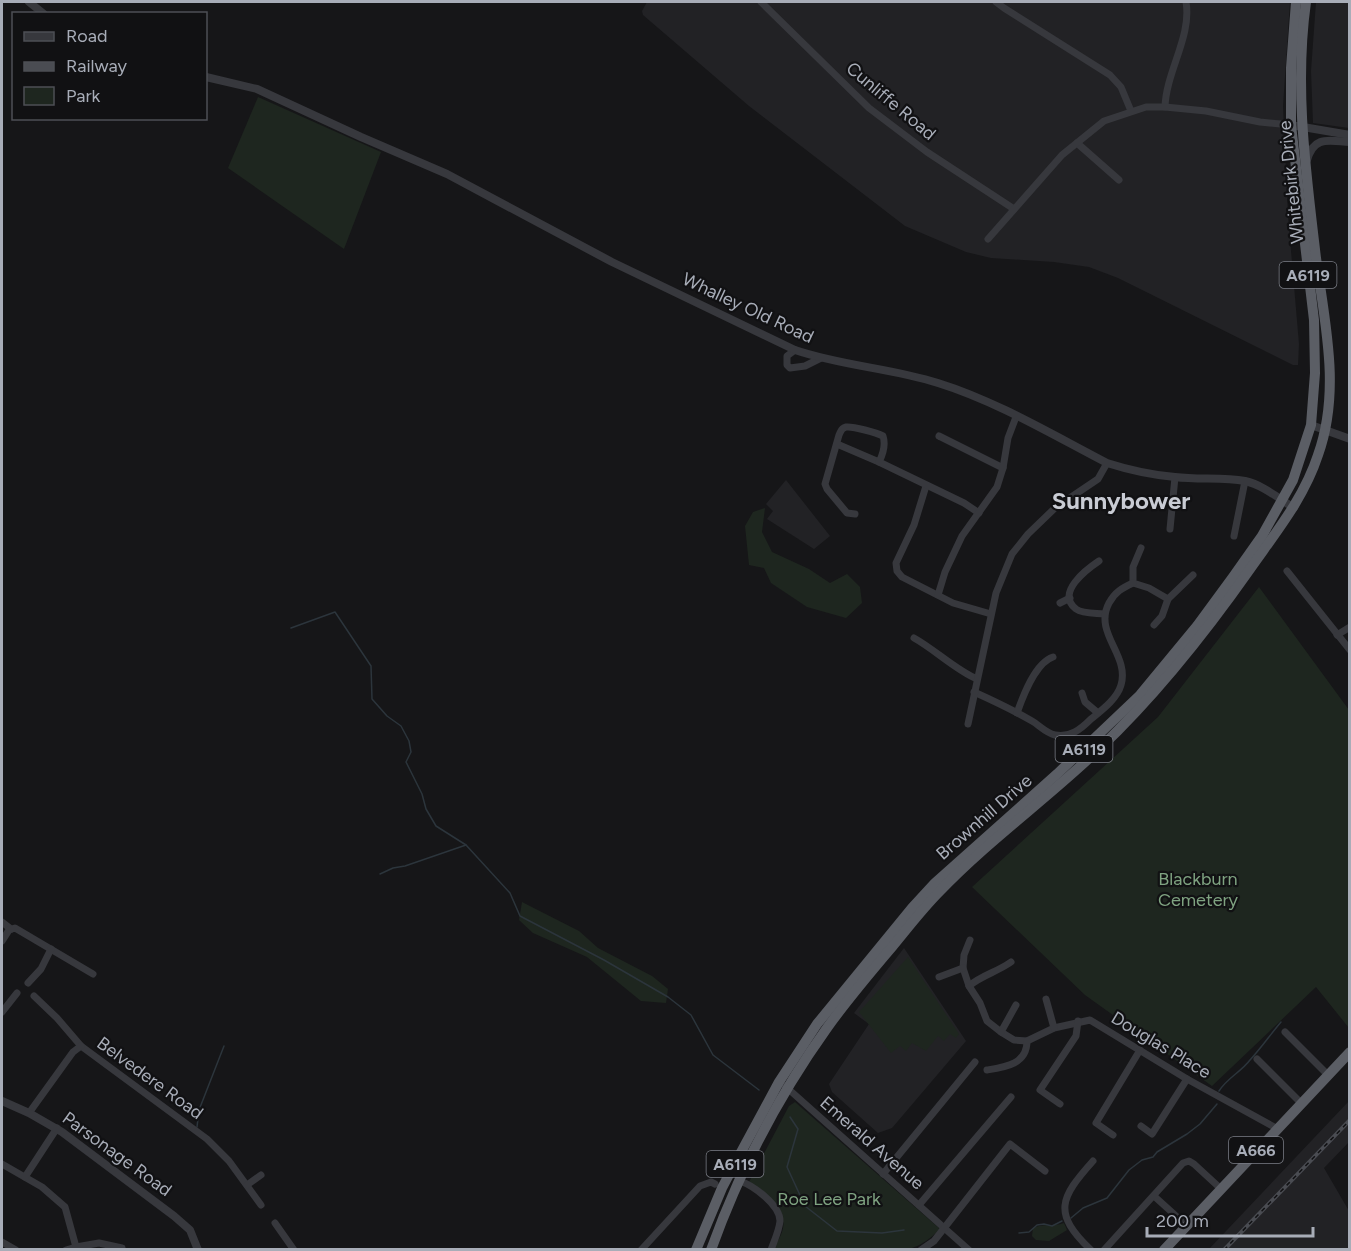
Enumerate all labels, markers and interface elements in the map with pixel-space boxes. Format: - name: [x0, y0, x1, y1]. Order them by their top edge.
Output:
- legend: [12, 12, 207, 120]
- text: Road: [66, 25, 107, 47]
- text: Railway: [66, 55, 128, 77]
- street label: Cunliffe Road: [842, 57, 940, 145]
- text: Park: [66, 85, 101, 107]
- street label: Whitebirk Drive: [1274, 119, 1308, 245]
- road number: A6119: [1280, 262, 1336, 288]
- street label: Whalley Old Road: [679, 268, 817, 348]
- district label: Sunnybower: [1052, 486, 1190, 515]
- road number: A6119: [1056, 736, 1112, 762]
- street label: Brownhill Drive: [932, 769, 1036, 865]
- park label: Blackburn Cemetery: [1158, 868, 1239, 911]
- street label: Douglas Place: [1107, 1007, 1215, 1083]
- street label: Belvedere Road: [93, 1032, 207, 1124]
- street label: Emerald Avenue: [815, 1092, 929, 1194]
- street label: Parsonage Road: [58, 1107, 176, 1201]
- road number: A666: [1229, 1137, 1283, 1163]
- road number: A6119: [706, 1151, 764, 1177]
- park label: Roe Lee Park: [777, 1188, 881, 1210]
- scale bar: [1147, 1200, 1314, 1238]
- text: 200 m: [1156, 1210, 1209, 1232]

